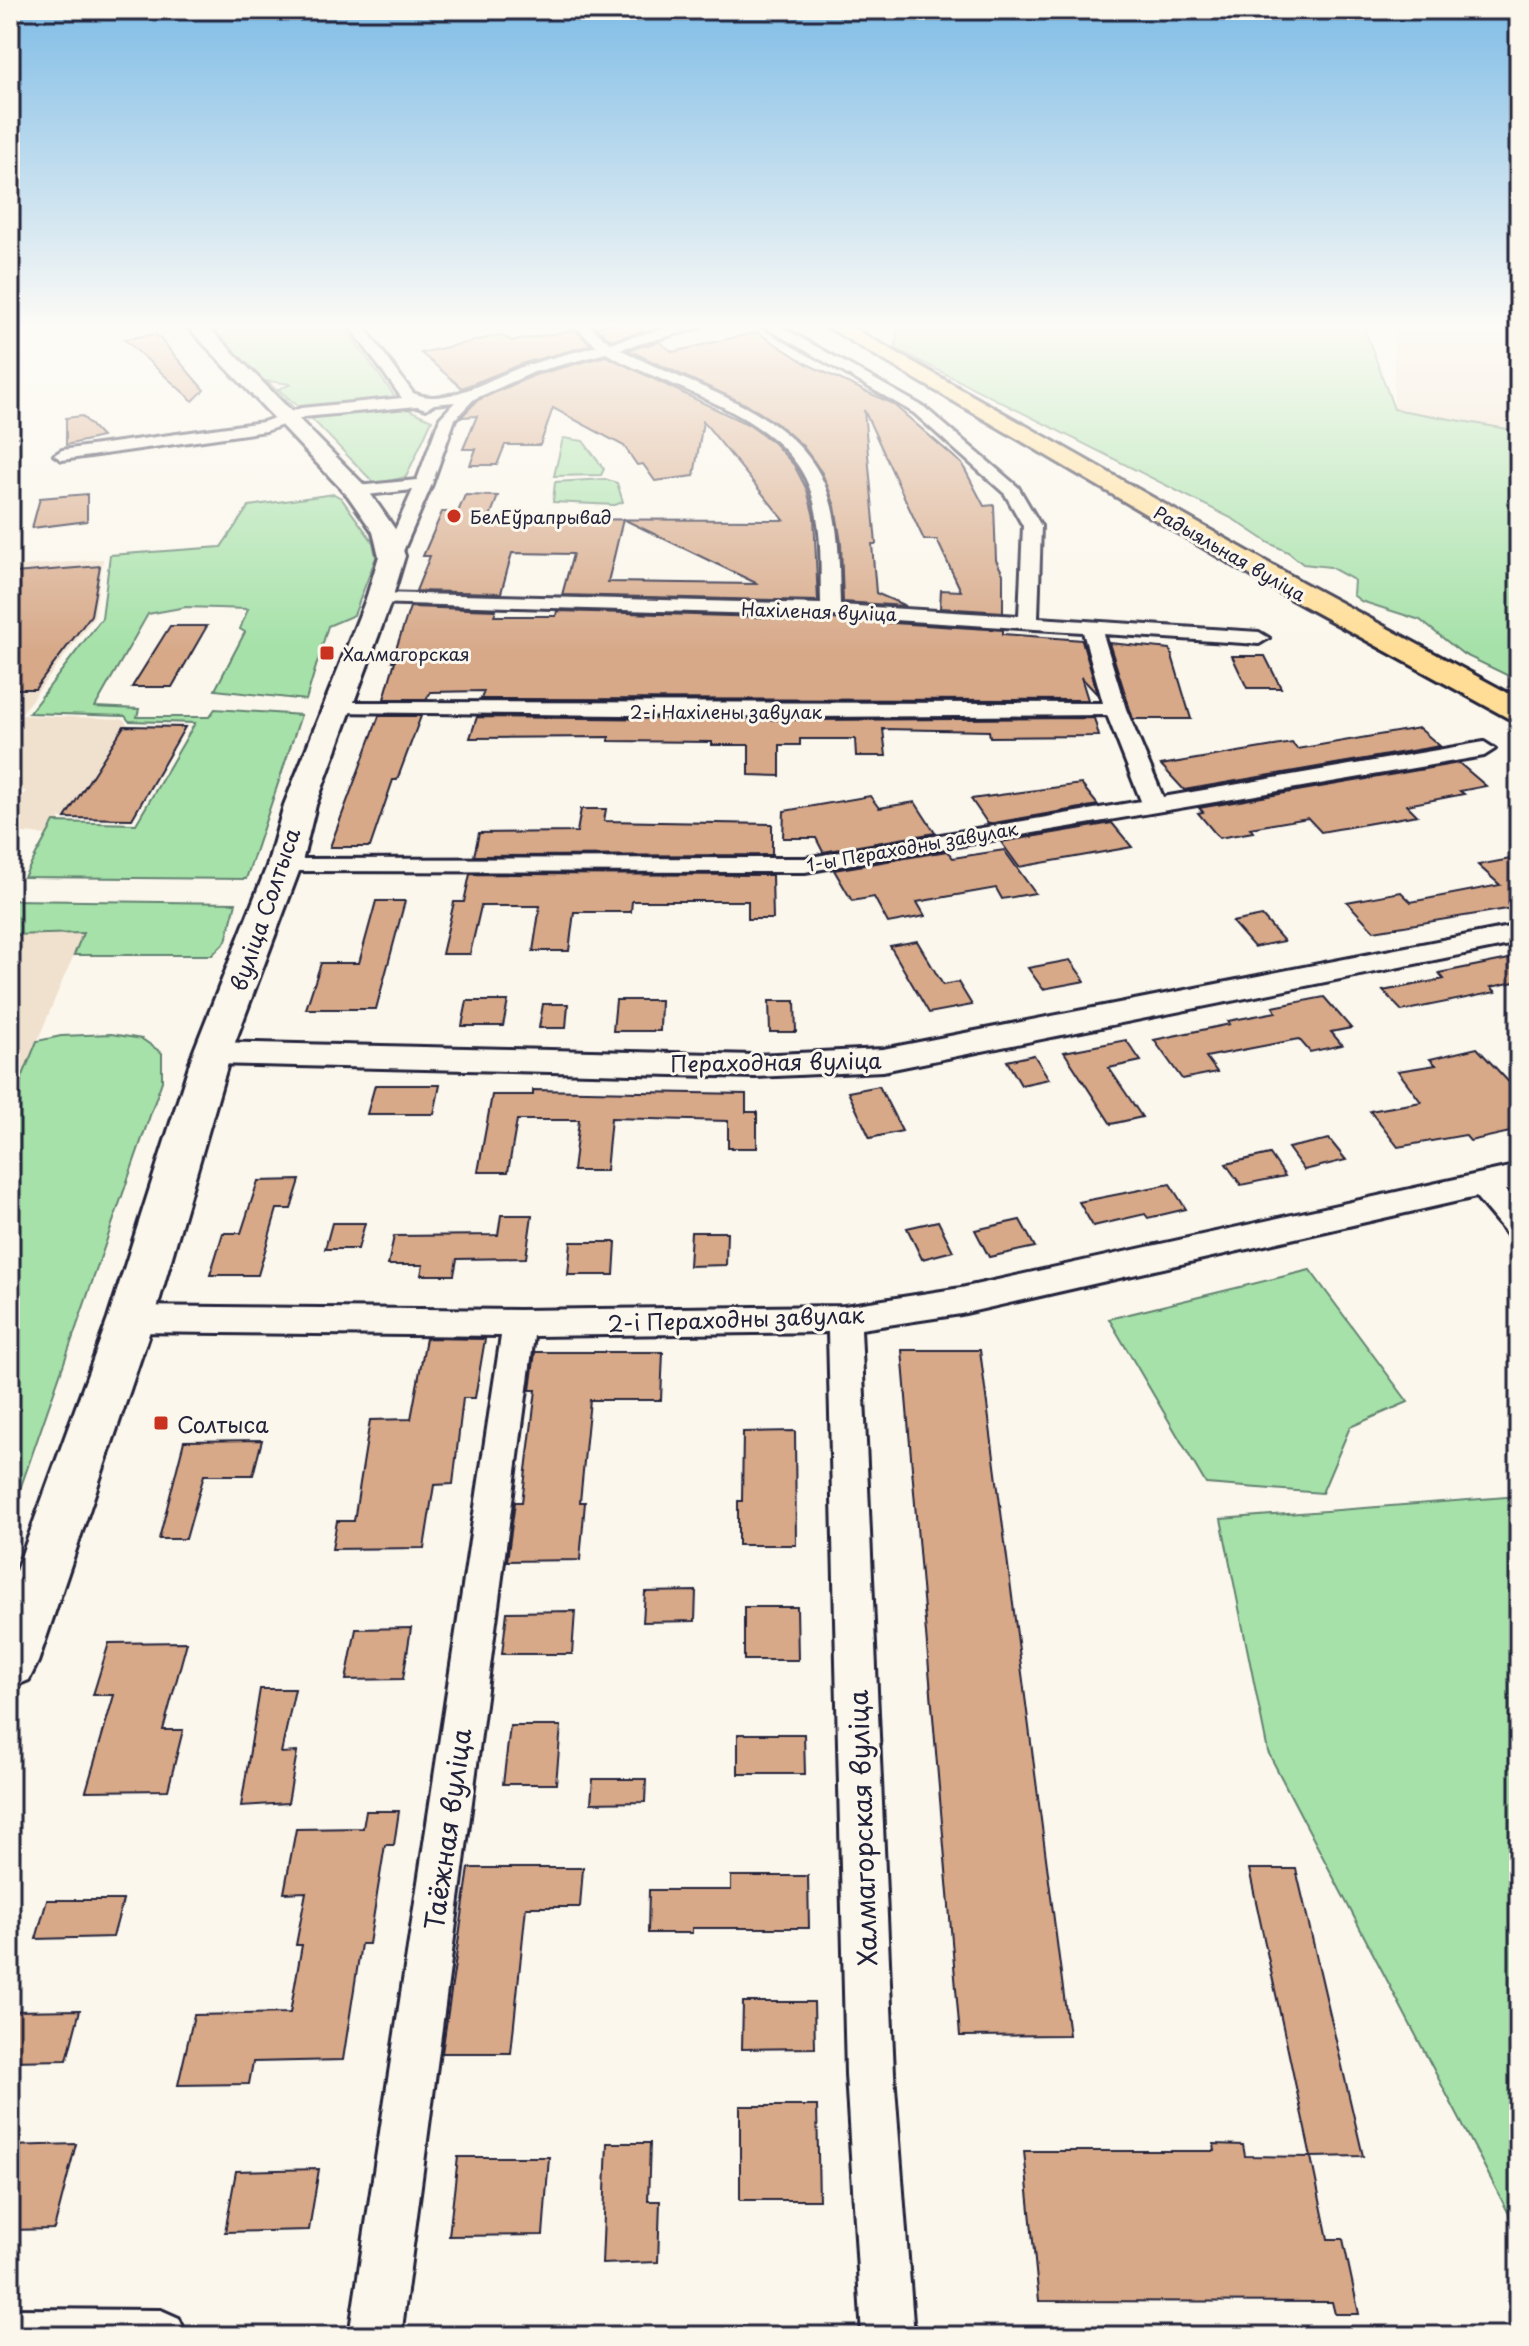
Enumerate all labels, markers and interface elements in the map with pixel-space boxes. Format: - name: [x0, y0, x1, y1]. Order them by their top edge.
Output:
- street label: Радыяльная вуліца: [1149, 498, 1311, 608]
- place label: БелЕўрапрывад: [470, 503, 612, 530]
- marker: БелЕўрапрывад: [445, 507, 463, 525]
- street label: Нахіленая вуліца: [741, 595, 897, 627]
- place label: Халмагорская: [343, 640, 470, 667]
- marker: Халмагорская: [318, 644, 336, 662]
- street label: 2-і Нахілены завулак: [630, 698, 823, 725]
- street label: 1-ы Пераходны завулак: [804, 814, 1020, 878]
- street label: вуліца Солтыса: [221, 823, 307, 995]
- street label: Пераходная вуліца: [670, 1043, 882, 1079]
- street label: 2-і Пераходны завулак: [607, 1297, 866, 1339]
- place label: Солтыса: [177, 1407, 269, 1440]
- marker: Солтыса: [152, 1414, 170, 1432]
- street label: Халмагорская вуліца: [838, 1689, 886, 1967]
- street label: Таёжная вуліца: [414, 1725, 480, 1932]

